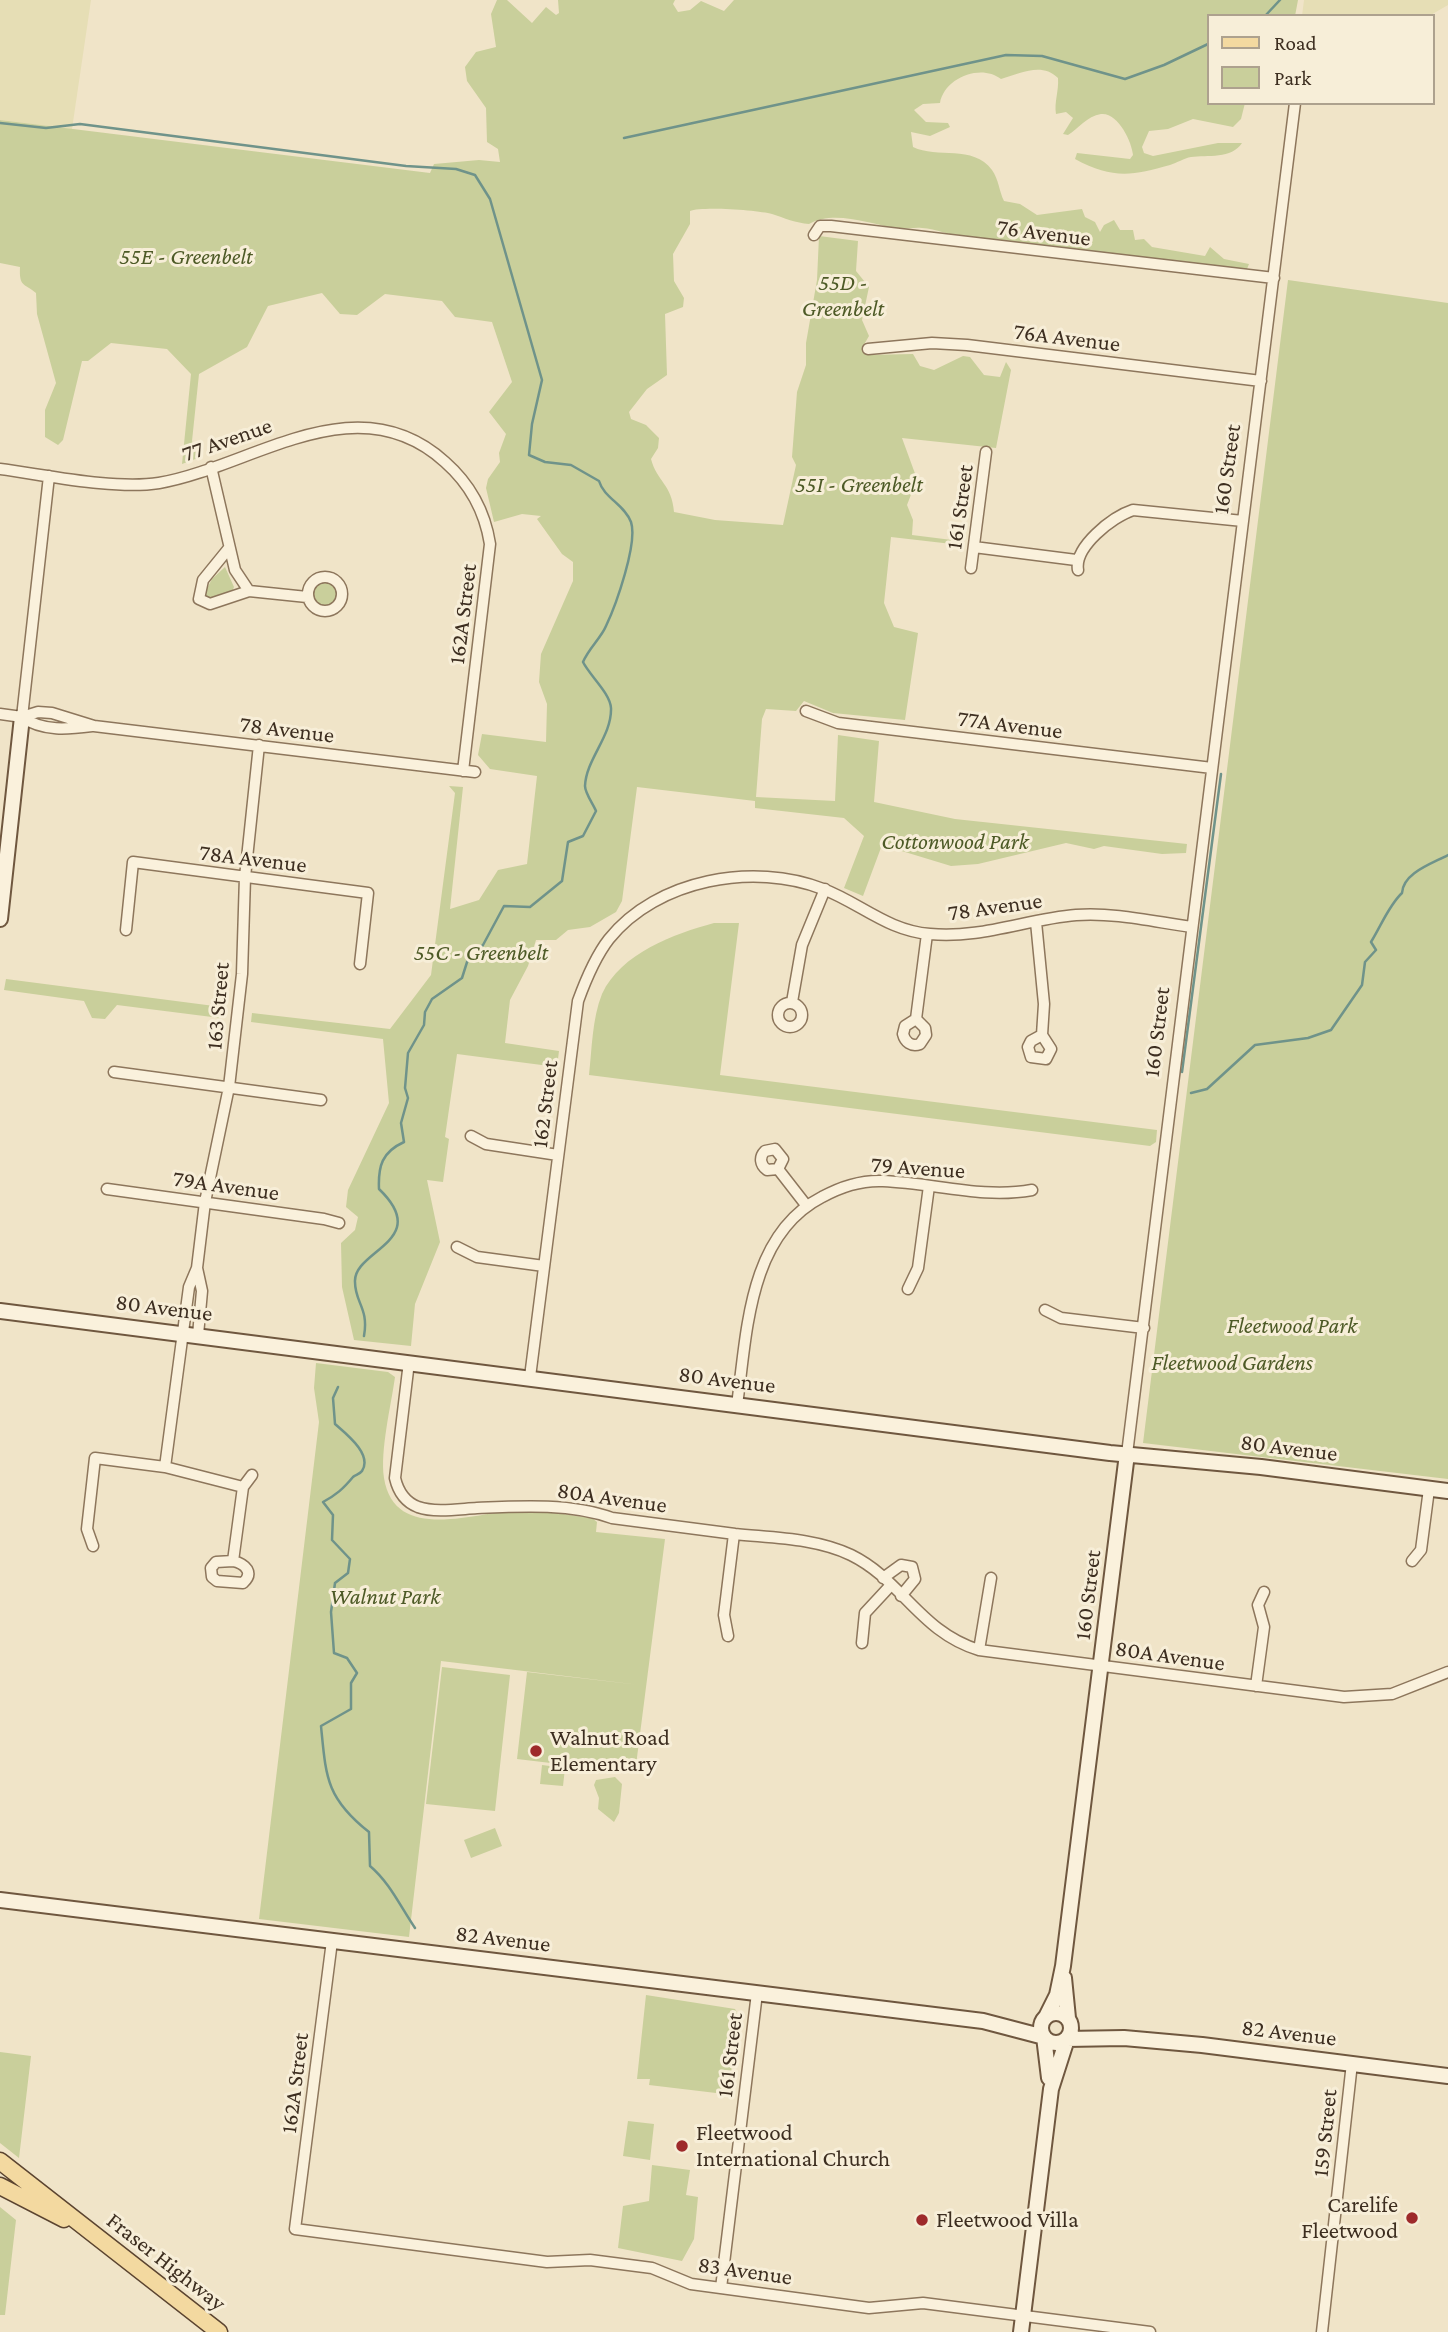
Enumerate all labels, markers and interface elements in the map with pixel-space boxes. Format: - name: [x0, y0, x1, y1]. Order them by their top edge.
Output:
- legend: [1206, 14, 1434, 105]
- text: Road: [1274, 31, 1317, 55]
- text: Park: [1274, 66, 1311, 90]
- street label: 76 Avenue: [996, 214, 1092, 252]
- park label: 55E - Greenbelt: [119, 243, 253, 271]
- park label: 55D - Greenbelt: [802, 269, 884, 323]
- street label: 76A Avenue: [1012, 318, 1122, 358]
- street label: 77 Avenue: [178, 412, 276, 468]
- street label: 160 Street: [1207, 422, 1247, 516]
- street label: 161 Street: [940, 463, 980, 551]
- park label: 55I - Greenbelt: [795, 471, 923, 499]
- street label: 162A Street: [443, 562, 483, 666]
- street label: 77A Avenue: [956, 705, 1064, 745]
- street label: 78 Avenue: [238, 711, 336, 749]
- park label: Cottonwood Park: [881, 828, 1029, 856]
- street label: 78A Avenue: [198, 839, 308, 879]
- street label: 78 Avenue: [946, 887, 1044, 927]
- park label: 55C - Greenbelt: [414, 939, 548, 967]
- street label: 163 Street: [200, 961, 236, 1051]
- street label: 160 Street: [1138, 985, 1176, 1079]
- street label: 162 Street: [526, 1059, 564, 1149]
- street label: 79 Avenue: [870, 1151, 966, 1185]
- street label: 79A Avenue: [171, 1165, 281, 1207]
- street label: 80 Avenue: [114, 1288, 214, 1328]
- park label: Fleetwood Park: [1227, 1312, 1357, 1340]
- park label: Fleetwood Gardens: [1151, 1349, 1313, 1377]
- street label: 80 Avenue: [677, 1360, 777, 1400]
- street label: 80 Avenue: [1239, 1428, 1339, 1468]
- street label: 80A Avenue: [555, 1477, 669, 1519]
- street label: 160 Street: [1069, 1548, 1107, 1642]
- park label: Walnut Park: [330, 1583, 440, 1611]
- street label: 80A Avenue: [1113, 1635, 1227, 1677]
- place label: Walnut Road Elementary: [550, 1724, 670, 1778]
- marker: Walnut Road Elementary: [528, 1743, 544, 1759]
- street label: 82 Avenue: [454, 1919, 552, 1959]
- street label: 161 Street: [711, 2011, 749, 2099]
- street label: 82 Avenue: [1240, 2013, 1338, 2053]
- street label: 162A Street: [275, 2031, 315, 2135]
- street label: 159 Street: [1307, 2088, 1343, 2178]
- place label: Fleetwood International Church: [696, 2119, 890, 2173]
- marker: Fleetwood International Church: [674, 2138, 690, 2154]
- place label: Carelife Fleetwood: [1301, 2191, 1398, 2245]
- place label: Fleetwood Villa: [936, 2206, 1079, 2234]
- street label: Fraser Highway: [101, 2207, 231, 2317]
- marker: Carelife Fleetwood: [1404, 2210, 1420, 2226]
- marker: Fleetwood Villa: [914, 2212, 930, 2228]
- street label: 83 Avenue: [696, 2251, 794, 2291]

